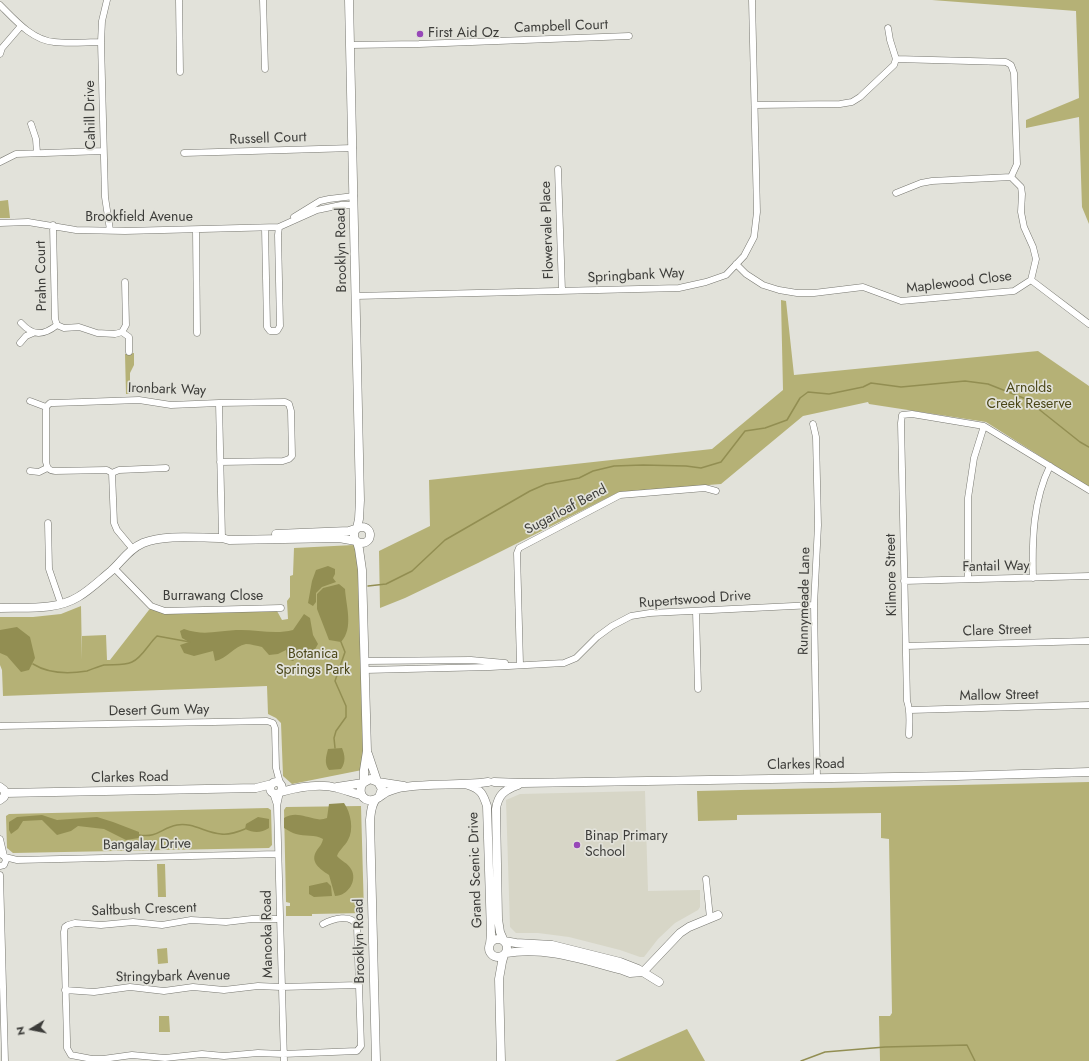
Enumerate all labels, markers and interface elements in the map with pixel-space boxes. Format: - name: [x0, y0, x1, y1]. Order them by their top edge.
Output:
- street label: Campbell Court: [514, 17, 608, 37]
- place label: First Aid Oz: [428, 26, 499, 42]
- marker: First Aid Oz: [415, 29, 425, 39]
- street label: Cahill Drive: [82, 80, 100, 150]
- street label: Russell Court: [229, 129, 307, 149]
- street label: Flowervale Place: [538, 181, 558, 279]
- street label: Brooklyn Road: [333, 207, 351, 293]
- street label: Brookfield Avenue: [85, 210, 193, 226]
- street label: Prahn Court: [33, 241, 51, 311]
- street label: Springbank Way: [587, 265, 685, 287]
- street label: Maplewood Close: [905, 268, 1013, 298]
- street label: Ironbark Way: [128, 380, 206, 400]
- park label: Arnolds Creek Reserve: [986, 381, 1072, 414]
- street label: Sugarloaf Bend: [522, 481, 610, 539]
- street label: Kilmore Street: [883, 533, 901, 617]
- street label: Runnymeade Lane: [796, 547, 814, 655]
- street label: Fantail Way: [962, 558, 1030, 576]
- street label: Rupertswood Drive: [639, 588, 751, 612]
- street label: Burrawang Close: [163, 589, 263, 605]
- street label: Clare Street: [962, 621, 1032, 641]
- park label: Botanica Springs Park: [276, 647, 350, 680]
- street label: Mallow Street: [959, 687, 1039, 705]
- street label: Desert Gum Way: [109, 702, 209, 720]
- street label: Clarkes Road: [767, 756, 845, 774]
- street label: Clarkes Road: [91, 769, 169, 787]
- street label: Grand Scenic Drive: [466, 811, 486, 929]
- place label: Binap Primary School: [585, 829, 668, 862]
- street label: Bangalay Drive: [103, 836, 191, 854]
- marker: Binap Primary School: [572, 840, 582, 850]
- street label: Manooka Road: [259, 890, 277, 978]
- street label: Brooklyn Road: [351, 898, 369, 984]
- street label: Saltbush Crescent: [91, 900, 197, 920]
- street label: Stringybark Avenue: [116, 968, 230, 986]
- north arrow: [12, 1009, 52, 1049]
- text: N: [12, 1025, 29, 1037]

